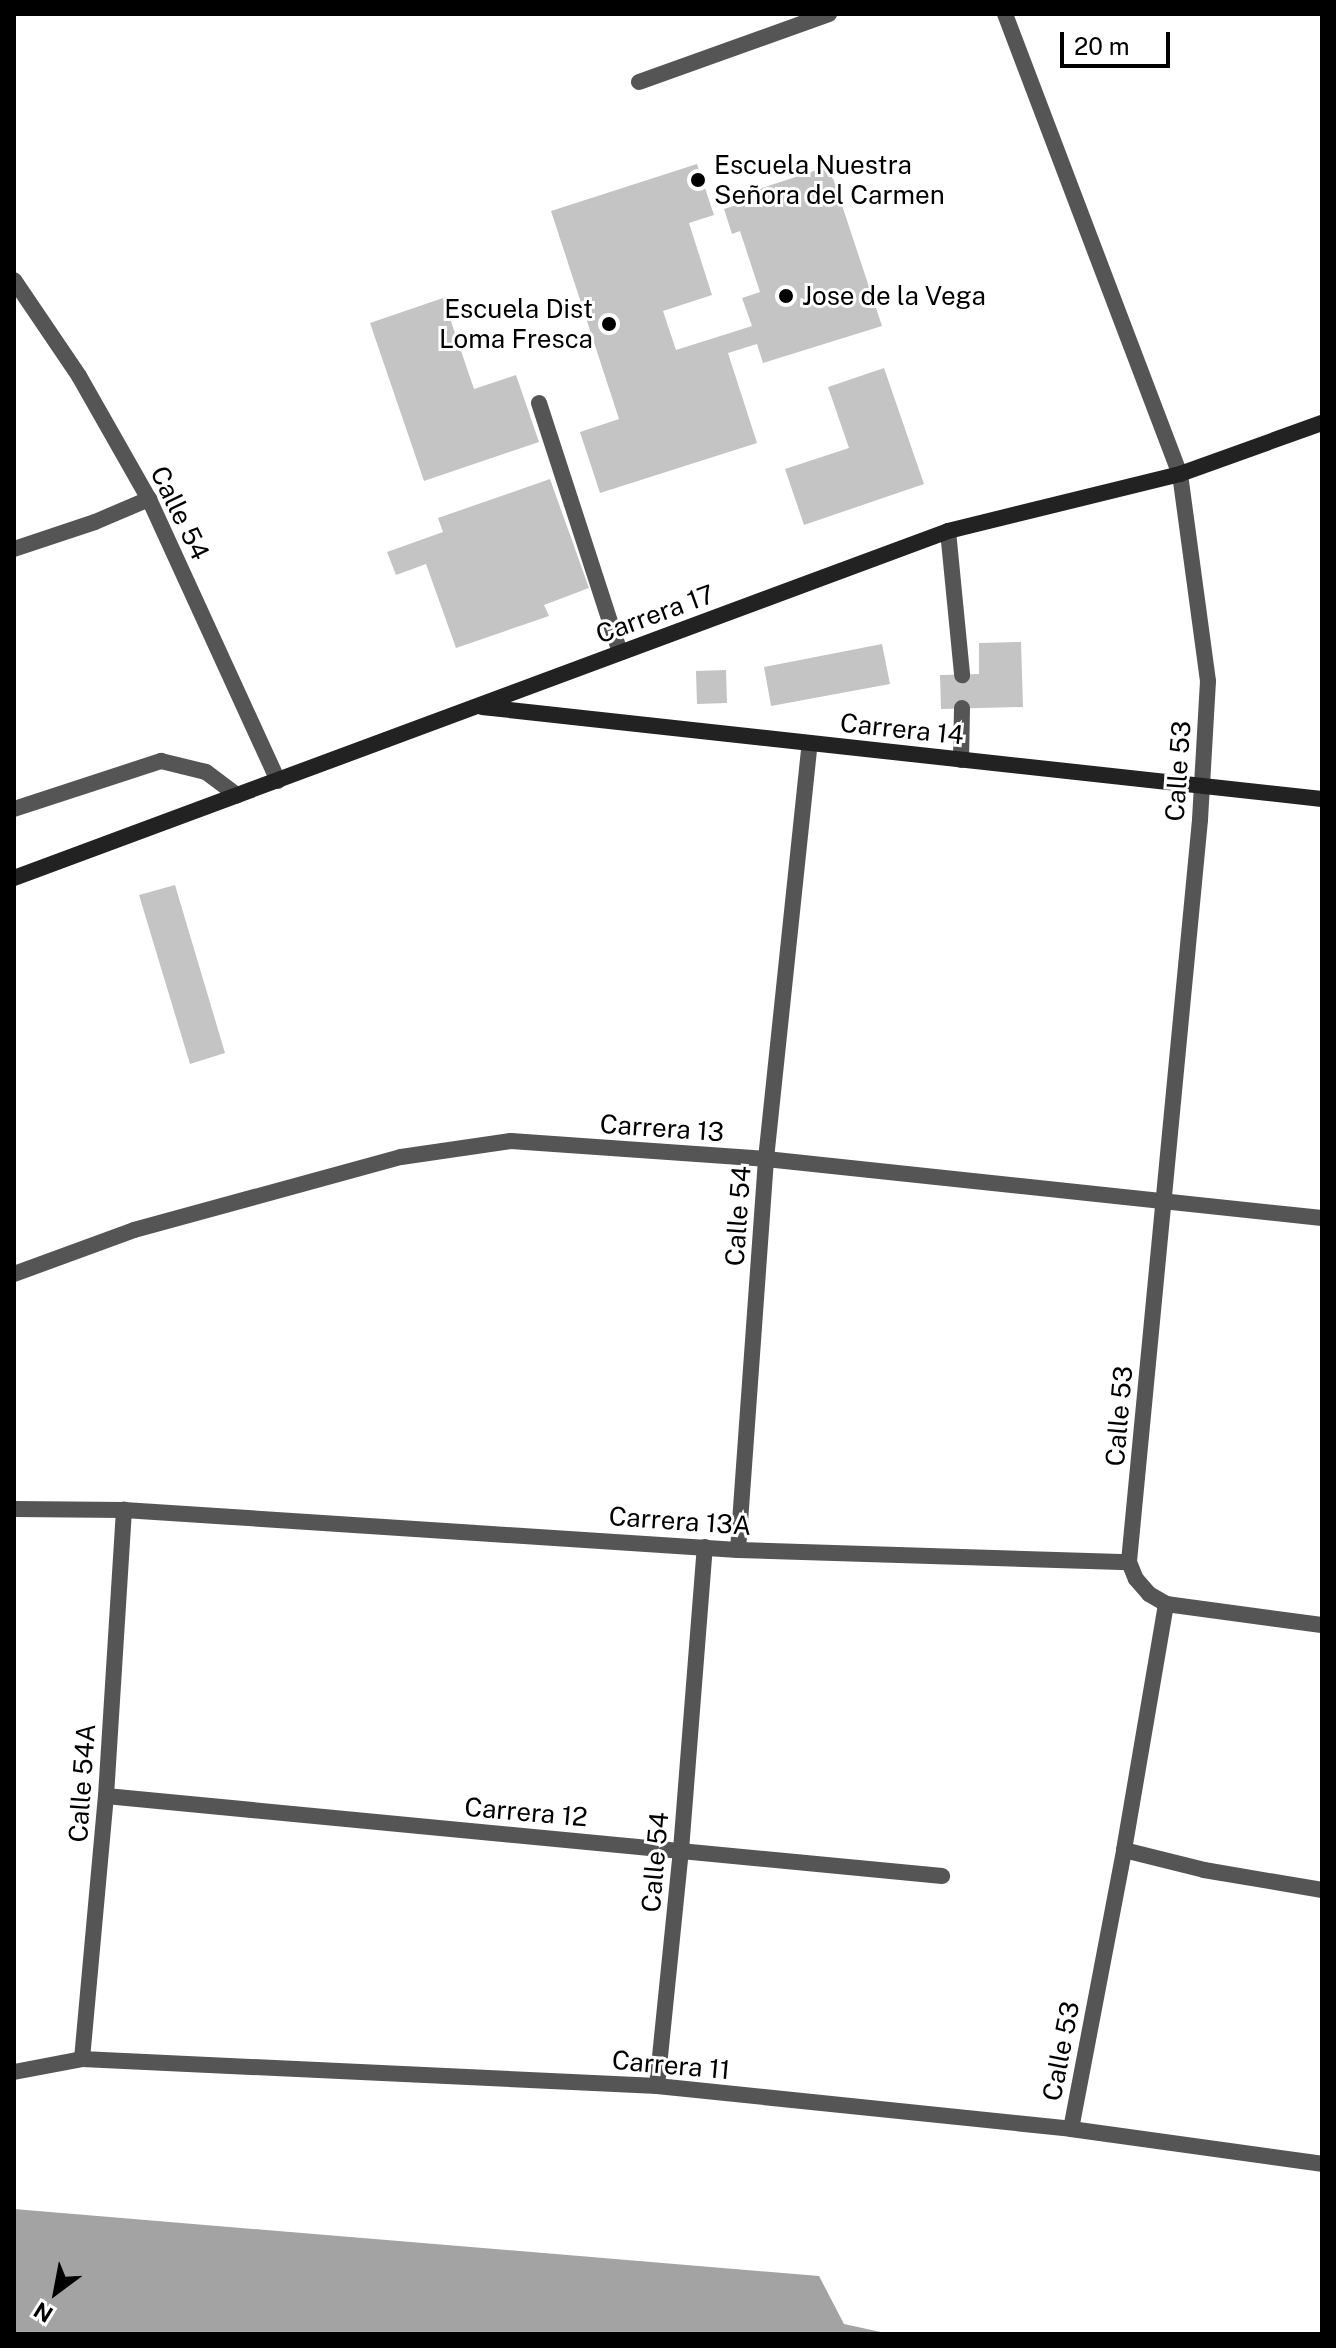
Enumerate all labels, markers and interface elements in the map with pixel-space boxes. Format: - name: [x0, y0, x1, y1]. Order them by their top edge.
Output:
- scale bar: [1064, 16, 1174, 66]
- text: 20 m: [1074, 32, 1130, 60]
- place label: Escuela Nuestra Señora del Carmen: [714, 149, 945, 210]
- marker: Escuela Nuestra Señora del Carmen: [689, 171, 707, 189]
- place label: Jose de la Vega: [802, 280, 987, 312]
- marker: Jose de la Vega: [777, 287, 795, 305]
- place label: Escuela Dist Loma Fresca: [439, 293, 593, 354]
- marker: Escuela Dist Loma Fresca: [600, 315, 618, 333]
- street label: Calle 54: [144, 461, 216, 565]
- street label: Carrera 17: [592, 578, 718, 650]
- street label: Carrera 14: [839, 707, 965, 751]
- street label: Calle 53: [1159, 720, 1197, 822]
- street label: Carrera 13: [599, 1108, 725, 1148]
- street label: Calle 54: [719, 1165, 757, 1267]
- street label: Calle 53: [1099, 1364, 1139, 1468]
- street label: Carrera 13A: [608, 1500, 752, 1542]
- street label: Calle 54A: [62, 1722, 102, 1844]
- street label: Carrera 12: [463, 1791, 589, 1833]
- street label: Calle 54: [635, 1810, 675, 1914]
- street label: Calle 53: [1036, 1999, 1086, 2103]
- street label: Carrera 11: [611, 2044, 731, 2086]
- north arrow: [16, 2252, 96, 2332]
- text: N: [29, 2297, 57, 2328]

